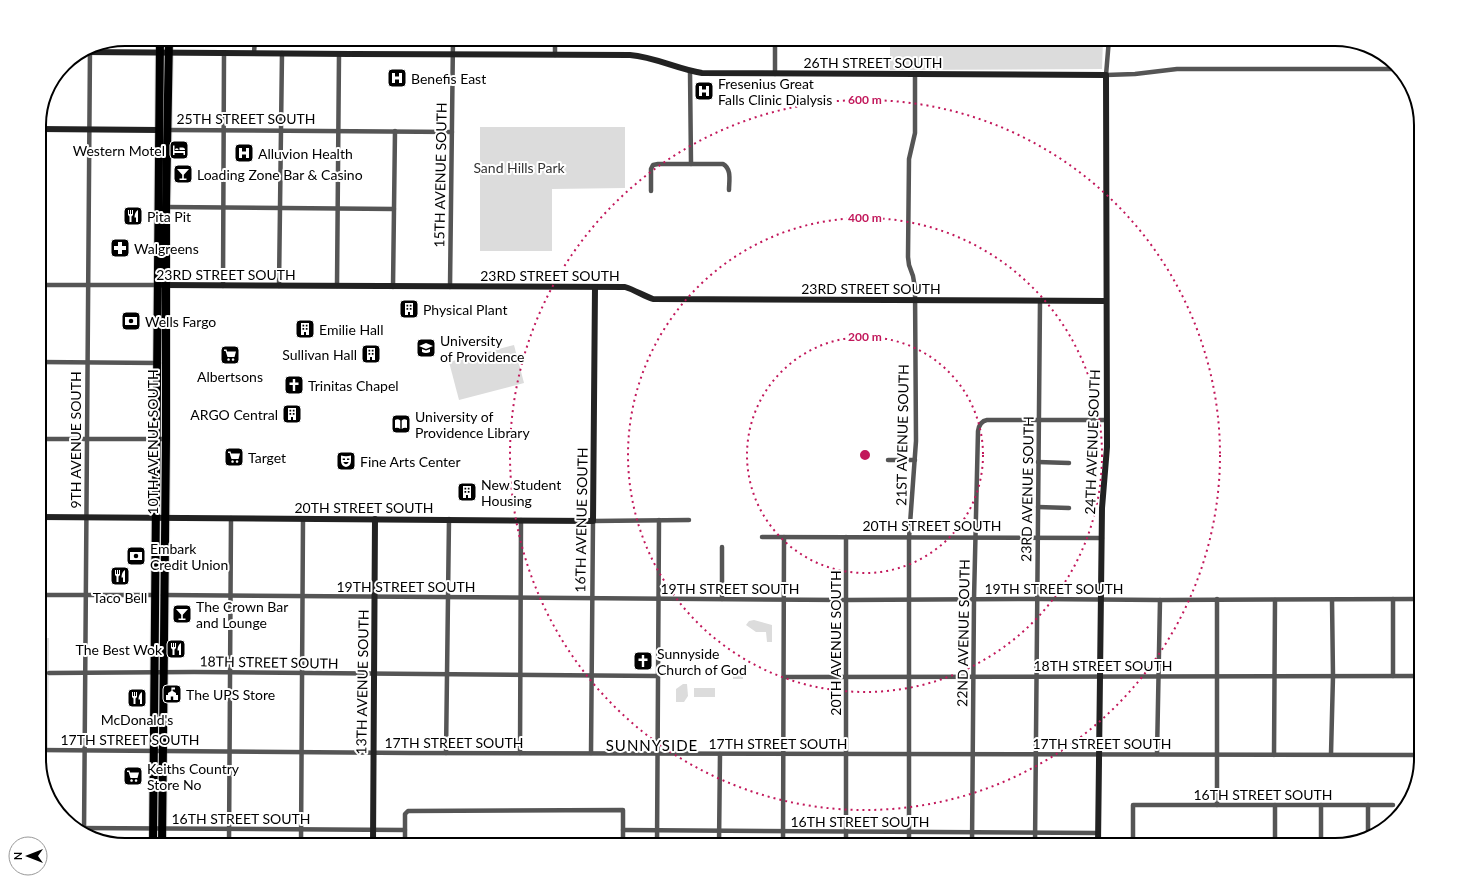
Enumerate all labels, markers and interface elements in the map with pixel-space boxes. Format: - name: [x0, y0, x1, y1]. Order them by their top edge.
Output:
- street label: 26TH STREET SOUTH: [803, 54, 943, 71]
- hospital icon: Benefis East: [386, 67, 408, 89]
- place label: Benefis East: [411, 70, 486, 87]
- place label: Fresenius Great Falls Clinic Dialysis: [718, 75, 832, 108]
- hospital icon: Fresenius Great Falls Clinic Dialysis: [693, 80, 715, 102]
- text: 600 m: [848, 92, 882, 107]
- street label: 15TH AVENUE SOUTH: [430, 102, 450, 248]
- street label: 25TH STREET SOUTH: [176, 110, 316, 127]
- hotel icon: Western Motel: [168, 139, 190, 161]
- place label: Western Motel: [73, 142, 165, 159]
- hospital icon: Alluvion Health: [233, 142, 255, 164]
- place label: Alluvion Health: [258, 145, 353, 162]
- park label: Sand Hills Park: [473, 159, 566, 176]
- bar icon: Loading Zone Bar & Casino: [172, 163, 194, 185]
- place label: Loading Zone Bar & Casino: [197, 166, 363, 183]
- restaurant icon: Pita Pit: [122, 205, 144, 227]
- place label: Pita Pit: [147, 208, 191, 225]
- text: 400 m: [848, 210, 882, 225]
- pharmacy icon: Walgreens: [109, 237, 131, 259]
- place label: Walgreens: [134, 240, 199, 257]
- street label: 23RD STREET SOUTH: [156, 266, 296, 283]
- street label: 23RD STREET SOUTH: [480, 267, 620, 284]
- street label: 23RD STREET SOUTH: [801, 280, 941, 297]
- building icon: Physical Plant: [398, 298, 420, 320]
- place label: Physical Plant: [423, 301, 507, 318]
- bank icon: Wells Fargo: [120, 310, 142, 332]
- place label: Wells Fargo: [145, 313, 216, 330]
- building icon: Emilie Hall: [294, 318, 316, 340]
- place label: Emilie Hall: [319, 321, 383, 338]
- text: 200 m: [848, 329, 882, 344]
- place label: University of Providence: [440, 332, 524, 365]
- school or university icon: University of Providence: [415, 337, 437, 359]
- building icon: Sullivan Hall: [360, 343, 382, 365]
- supermarket icon: Albertsons: [219, 344, 241, 366]
- place label: Sullivan Hall: [282, 346, 357, 363]
- street label: 21ST AVENUE SOUTH: [892, 364, 912, 506]
- place label: Albertsons: [197, 368, 263, 385]
- street label: 10TH AVENUE SOUTH: [144, 369, 161, 515]
- street label: 24TH AVENUE SOUTH: [1081, 369, 1103, 515]
- street label: 9TH AVENUE SOUTH: [67, 371, 84, 509]
- church icon: Trinitas Chapel: [283, 374, 305, 396]
- place label: Trinitas Chapel: [308, 377, 399, 394]
- building icon: ARGO Central: [281, 403, 303, 425]
- place label: ARGO Central: [190, 406, 278, 423]
- place label: University of Providence Library: [415, 408, 530, 441]
- library icon: University of Providence Library: [390, 413, 412, 435]
- street label: 23RD AVENUE SOUTH: [1017, 416, 1037, 562]
- supermarket icon: Target: [223, 446, 245, 468]
- street label: 16TH AVENUE SOUTH: [571, 447, 591, 593]
- centre of rings: [858, 448, 872, 462]
- place label: Target: [248, 449, 286, 466]
- theatre icon: Fine Arts Center: [335, 450, 357, 472]
- place label: Fine Arts Center: [360, 453, 461, 470]
- place label: New Student Housing: [481, 476, 561, 509]
- building icon: New Student Housing: [456, 481, 478, 503]
- street label: 20TH STREET SOUTH: [294, 499, 434, 516]
- street label: 20TH STREET SOUTH: [862, 517, 1002, 534]
- place label: Embark Credit Union: [150, 540, 228, 573]
- bank icon: Embark Credit Union: [125, 545, 147, 567]
- street label: 22ND AVENUE SOUTH: [953, 559, 973, 707]
- restaurant icon: Taco Bell: [109, 565, 131, 587]
- street label: 20TH AVENUE SOUTH: [827, 570, 844, 716]
- street label: 19TH STREET SOUTH: [336, 578, 476, 595]
- street label: 19TH STREET SOUTH: [660, 580, 800, 597]
- street label: 19TH STREET SOUTH: [984, 580, 1124, 597]
- place label: Taco Bell: [93, 589, 147, 606]
- place label: The Crown Bar and Lounge: [196, 598, 288, 631]
- bar icon: The Crown Bar and Lounge: [171, 603, 193, 625]
- street label: 13TH AVENUE SOUTH: [352, 609, 372, 755]
- restaurant icon: The Best Wok: [165, 638, 187, 660]
- place label: The Best Wok: [75, 641, 163, 658]
- place label: Sunnyside Church of God: [657, 645, 747, 678]
- church icon: Sunnyside Church of God: [632, 650, 654, 672]
- street label: 18TH STREET SOUTH: [199, 652, 339, 672]
- street label: 18TH STREET SOUTH: [1033, 657, 1173, 674]
- public building icon: The UPS Store: [161, 683, 183, 705]
- place label: The UPS Store: [186, 686, 275, 703]
- restaurant icon: McDonald's: [126, 687, 148, 709]
- place label: McDonald's: [101, 711, 173, 728]
- street label: 17TH STREET SOUTH: [60, 731, 200, 748]
- street label: 17TH STREET SOUTH: [384, 734, 524, 751]
- street label: 17TH STREET SOUTH: [708, 735, 848, 752]
- street label: 17TH STREET SOUTH: [1032, 735, 1172, 752]
- district label: SUNNYSIDE: [606, 736, 698, 754]
- place label: Keiths Country Store No: [147, 760, 240, 793]
- supermarket icon: Keiths Country Store No: [122, 765, 144, 787]
- street label: 16TH STREET SOUTH: [1193, 786, 1333, 803]
- street label: 16TH STREET SOUTH: [171, 810, 311, 827]
- street label: 16TH STREET SOUTH: [790, 813, 930, 830]
- north arrow: [8, 836, 48, 876]
- text: N: [11, 852, 24, 860]

